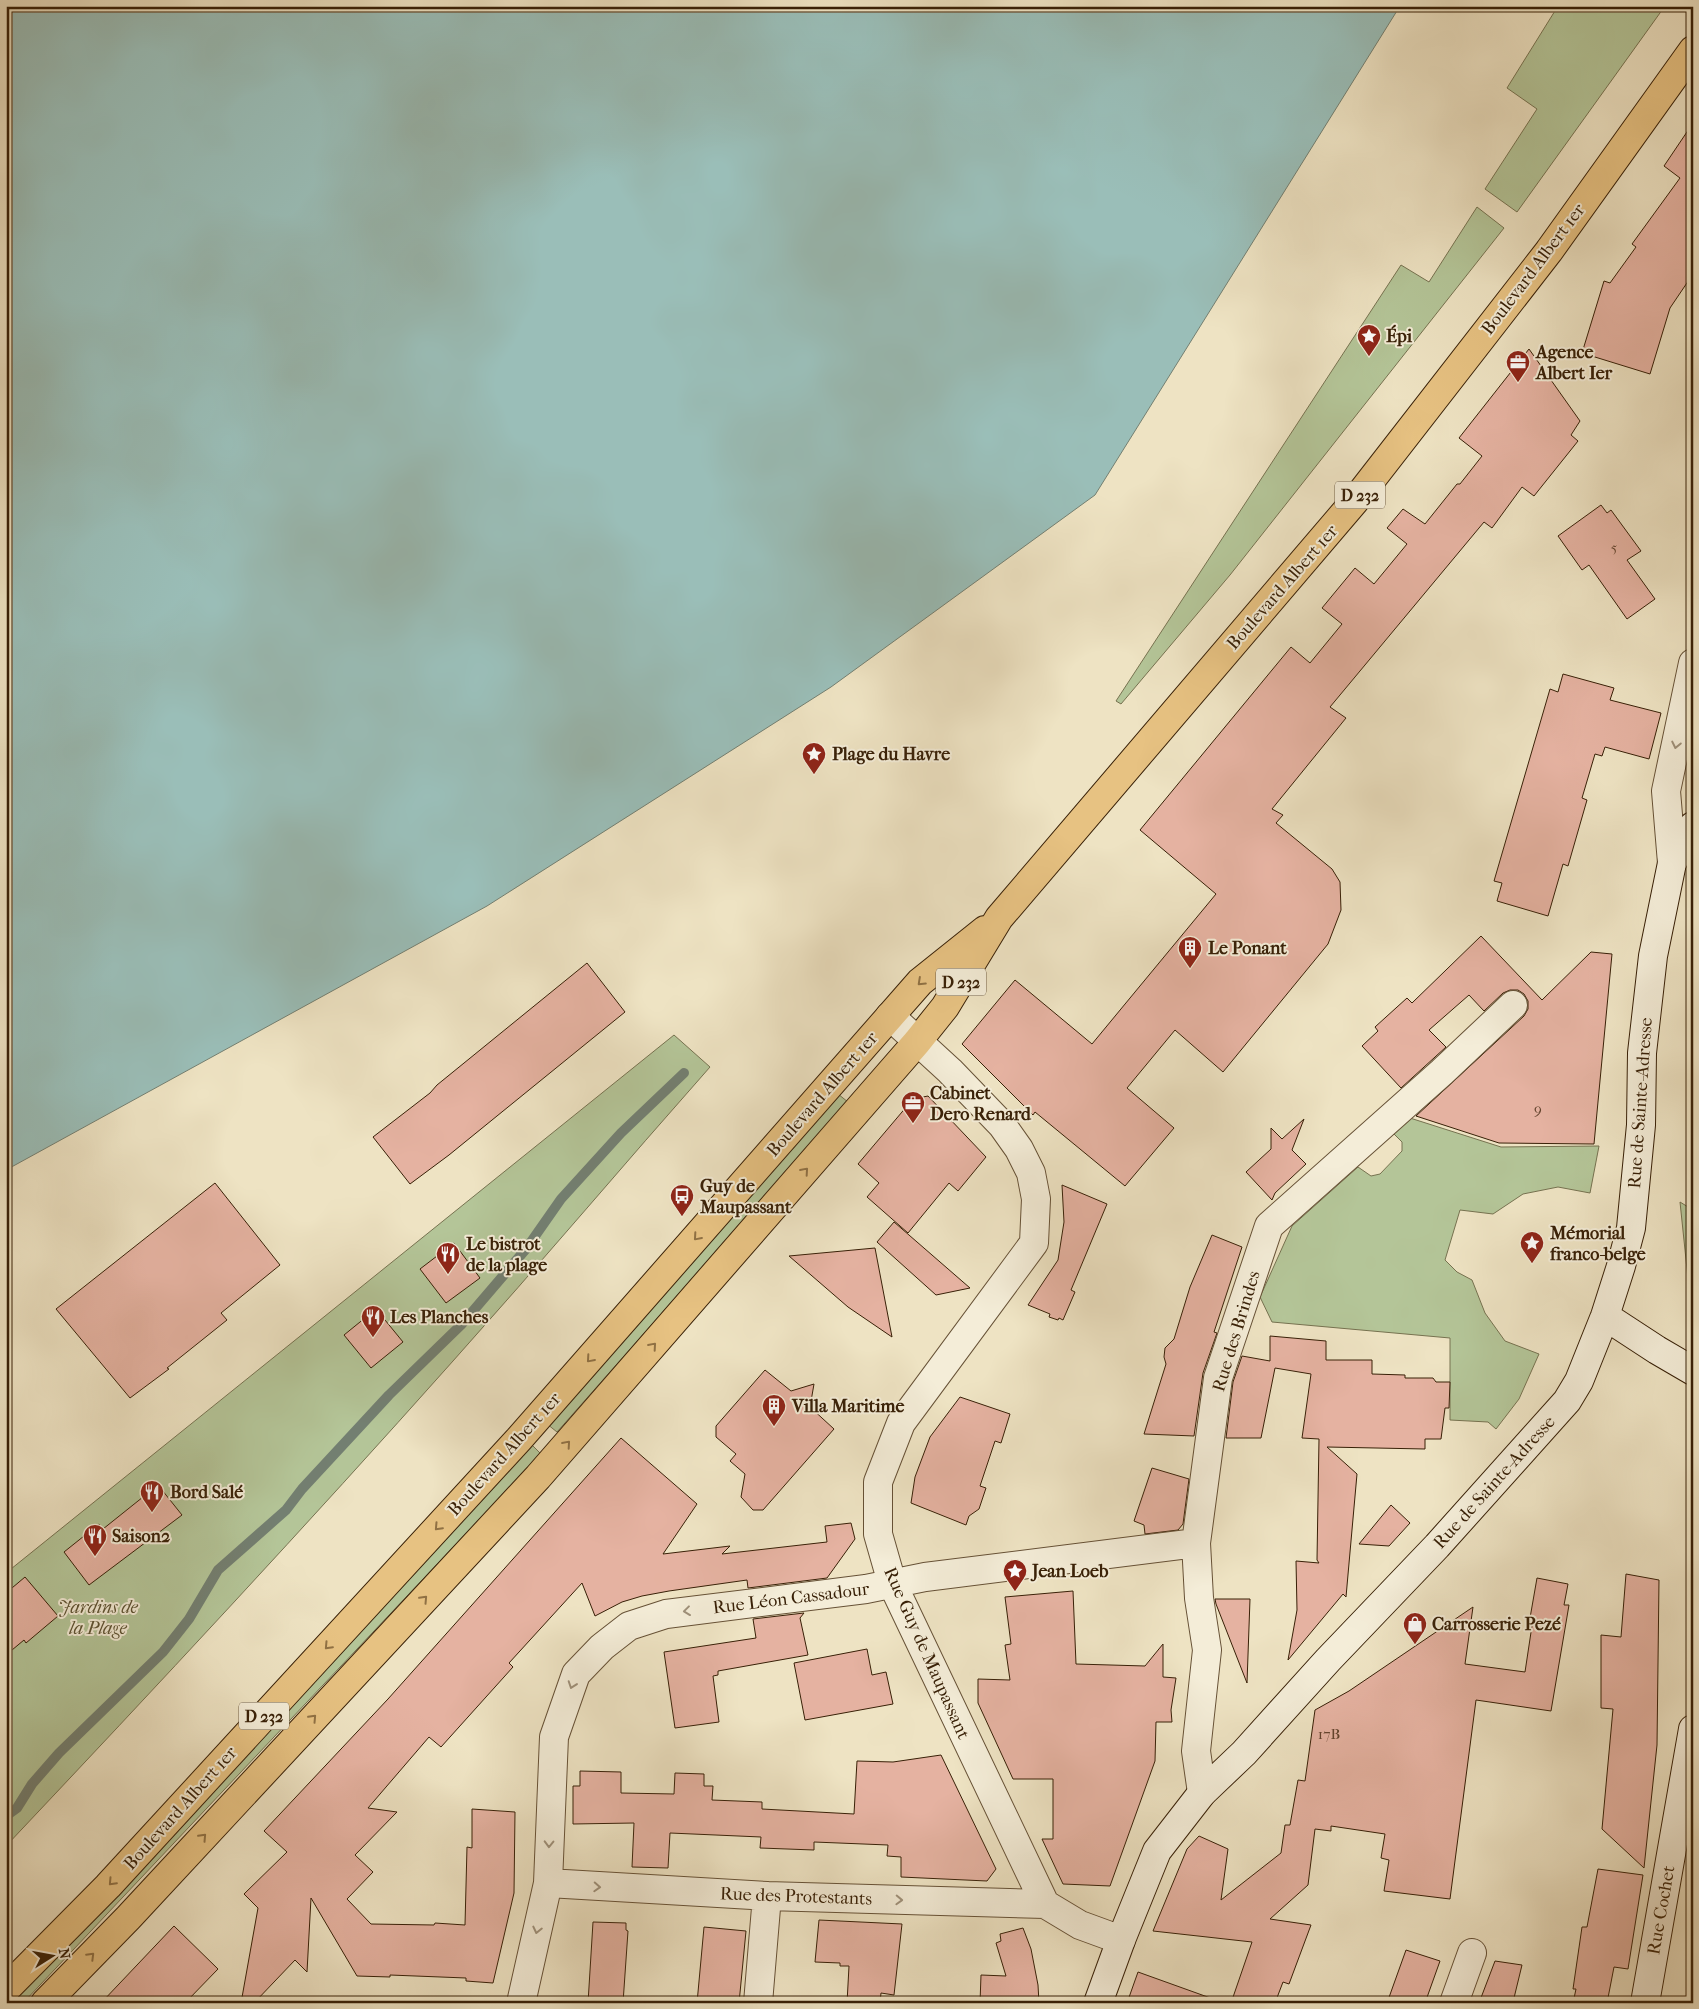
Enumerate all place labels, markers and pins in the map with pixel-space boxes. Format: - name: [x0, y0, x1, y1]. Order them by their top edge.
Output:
- place icon: Épi: [1356, 323, 1382, 357]
- place label: Épi: [1386, 324, 1413, 347]
- place label: Agence Albert Ier: [1535, 342, 1613, 384]
- office icon: Agence Albert Ier: [1505, 349, 1531, 383]
- place icon: Plage du Havre: [801, 741, 827, 775]
- place label: Plage du Havre: [832, 744, 950, 765]
- building icon: Le Ponant: [1177, 935, 1203, 969]
- place label: Le Ponant: [1208, 938, 1287, 959]
- place label: Cabinet Dero Renard: [930, 1083, 1032, 1125]
- office icon: Cabinet Dero Renard: [900, 1090, 926, 1124]
- place label: Guy de Maupassant: [699, 1176, 792, 1218]
- bus stop icon: Guy de Maupassant: [669, 1183, 695, 1217]
- place label: Mémorial franco-belge: [1549, 1223, 1646, 1265]
- place icon: Mémorial franco-belge: [1519, 1230, 1545, 1264]
- place label: Le bistrot de la plage: [466, 1234, 547, 1276]
- restaurant icon: Le bistrot de la plage: [435, 1241, 461, 1275]
- restaurant icon: Les Planches: [360, 1304, 386, 1338]
- place label: Les Planches: [390, 1307, 489, 1328]
- building icon: Villa Maritime: [761, 1393, 787, 1427]
- place label: Villa Maritime: [791, 1396, 904, 1417]
- restaurant icon: Bord Salé: [139, 1479, 165, 1513]
- place label: Bord Salé: [170, 1482, 243, 1503]
- restaurant icon: Saison2: [82, 1523, 108, 1557]
- place label: Saison2: [112, 1526, 170, 1547]
- place icon: Jean Loeb: [1002, 1558, 1028, 1592]
- place label: Jean Loeb: [1030, 1561, 1109, 1582]
- shop icon: Carrosserie Pezé: [1402, 1611, 1428, 1645]
- place label: Carrosserie Pezé: [1432, 1614, 1561, 1635]

